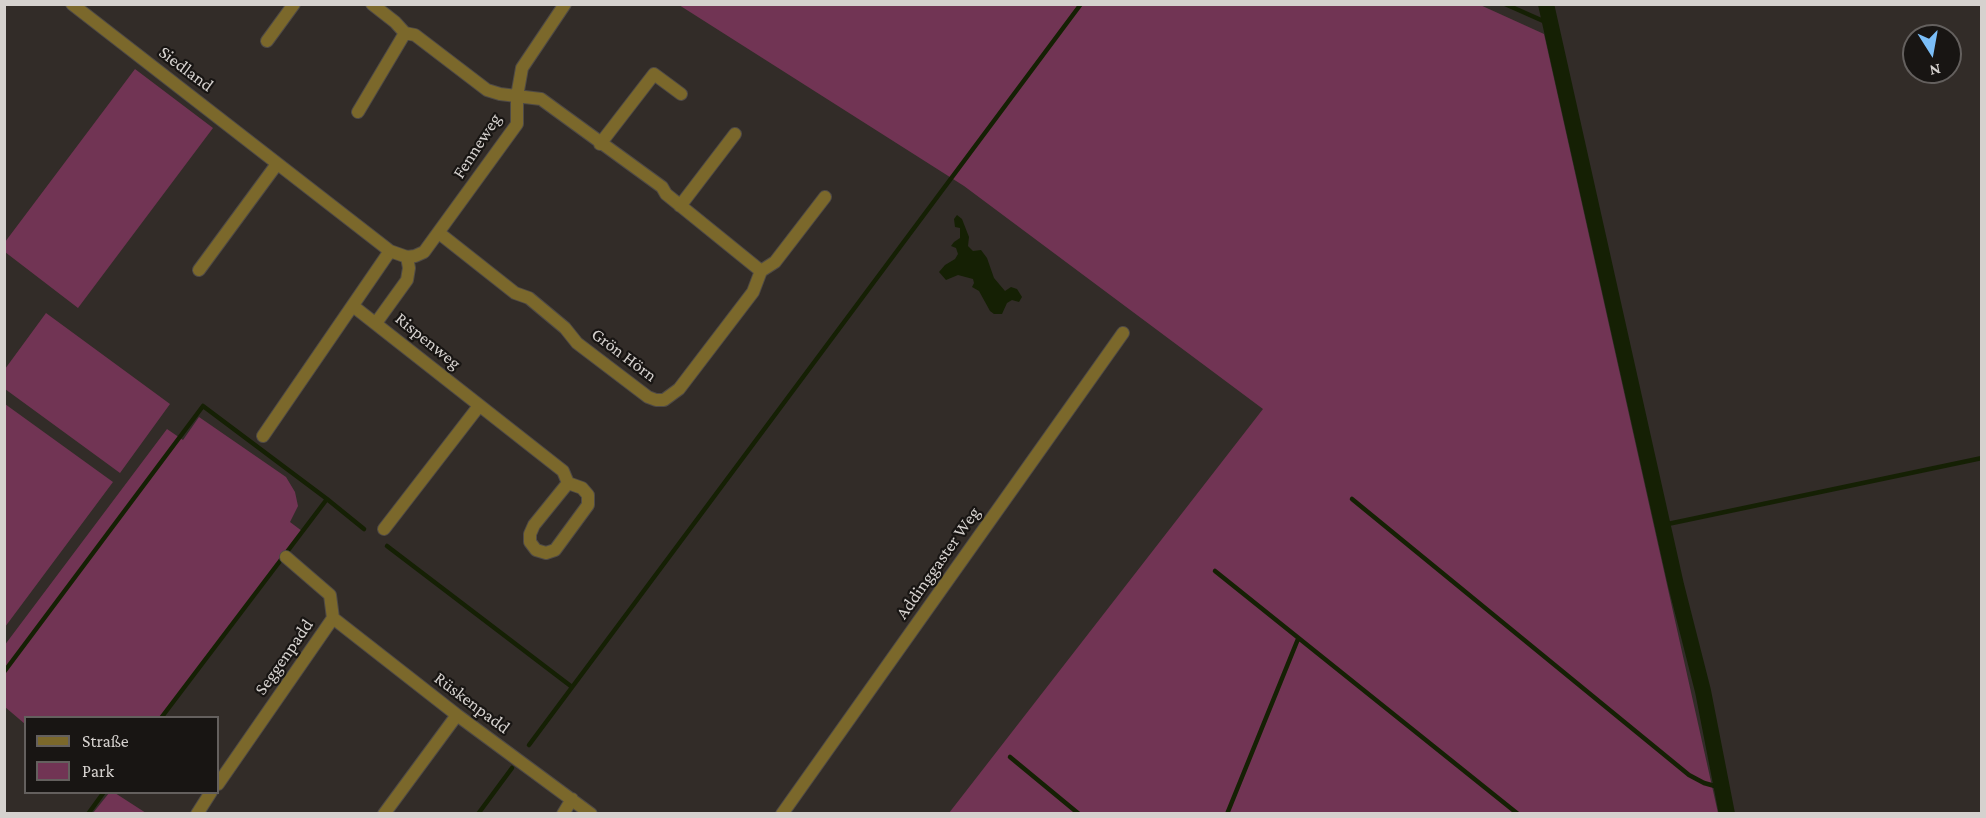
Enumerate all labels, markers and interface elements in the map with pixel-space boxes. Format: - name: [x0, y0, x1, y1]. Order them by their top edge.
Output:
- north arrow: [1902, 24, 1962, 84]
- street label: Siedland: [154, 42, 218, 96]
- text: N: [1928, 61, 1942, 80]
- street label: Fenneweg: [448, 109, 506, 183]
- street label: Rispenweg: [391, 308, 465, 374]
- street label: Grön Hörn: [587, 323, 661, 387]
- street label: Addinggaster Weg: [891, 503, 985, 623]
- street label: Seggenpadd: [250, 615, 318, 699]
- street label: Rüskenpadd: [430, 668, 514, 738]
- legend: [24, 716, 219, 794]
- text: Straße: [82, 731, 129, 751]
- text: Park: [82, 761, 114, 781]

